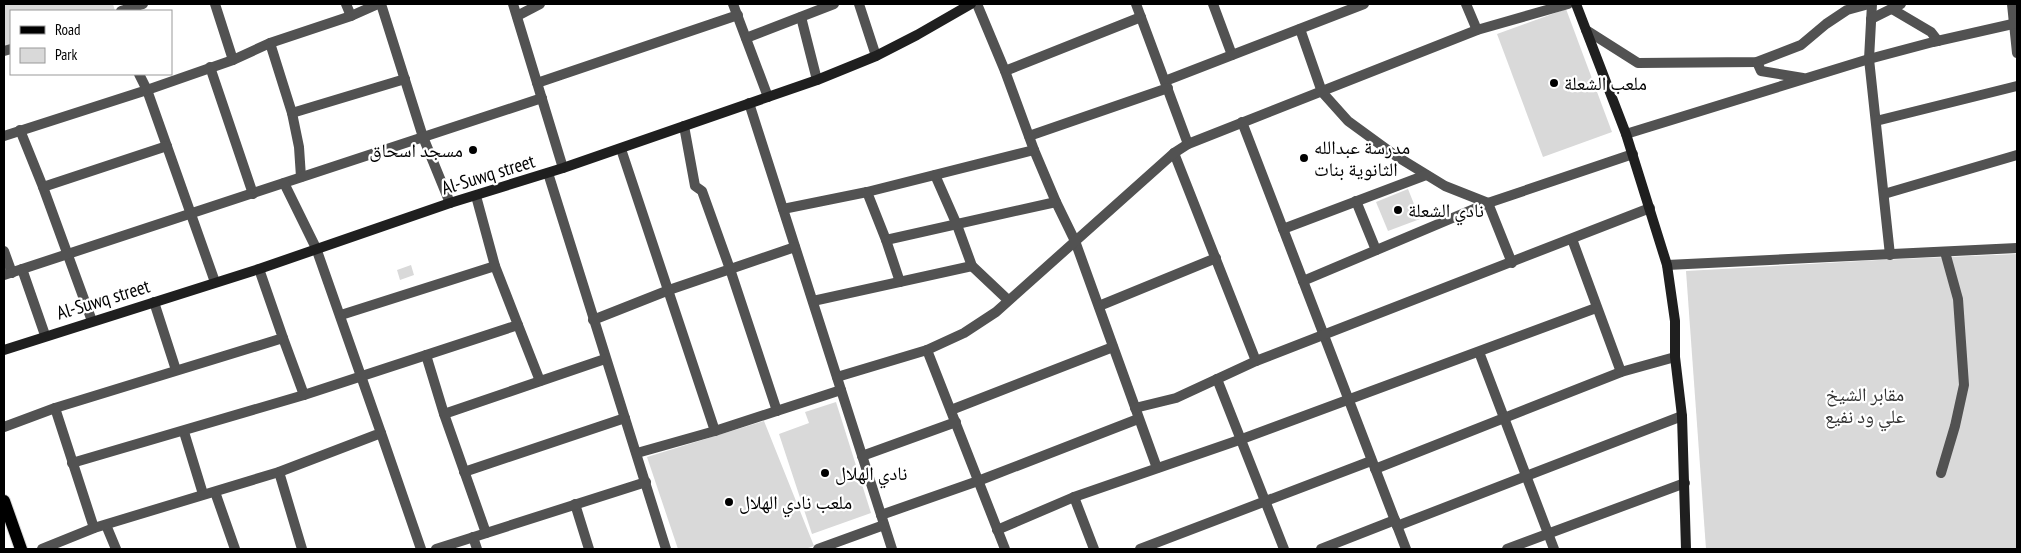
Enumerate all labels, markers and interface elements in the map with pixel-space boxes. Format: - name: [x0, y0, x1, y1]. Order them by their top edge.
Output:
- legend: [10, 10, 172, 75]
- text: Road: [55, 20, 81, 39]
- text: Park: [55, 45, 77, 64]
- place label: ملعب الشعلة: [1564, 71, 1647, 95]
- marker: ملعب الشعلة: [1548, 77, 1560, 89]
- place label: مدرسة عبدالله الثانوية بنات: [1314, 135, 1410, 181]
- place label: مسجد اسحاق: [369, 138, 463, 162]
- marker: مسجد اسحاق: [467, 144, 479, 156]
- street label: Al-Suwq street: [438, 148, 538, 200]
- marker: مدرسة عبدالله الثانوية بنات: [1298, 152, 1310, 164]
- place label: نادي الشعلة: [1408, 198, 1484, 226]
- marker: نادي الشعلة: [1392, 204, 1404, 216]
- street label: Al-Suwq street: [53, 273, 153, 325]
- park label: مقابر الشيخ علي ود نفيع: [1825, 382, 1906, 432]
- place label: نادي الهلال: [835, 461, 907, 489]
- marker: نادي الهلال: [819, 467, 831, 479]
- place label: ملعب نادي الهلال: [739, 490, 852, 518]
- marker: ملعب نادي الهلال: [723, 496, 735, 508]

